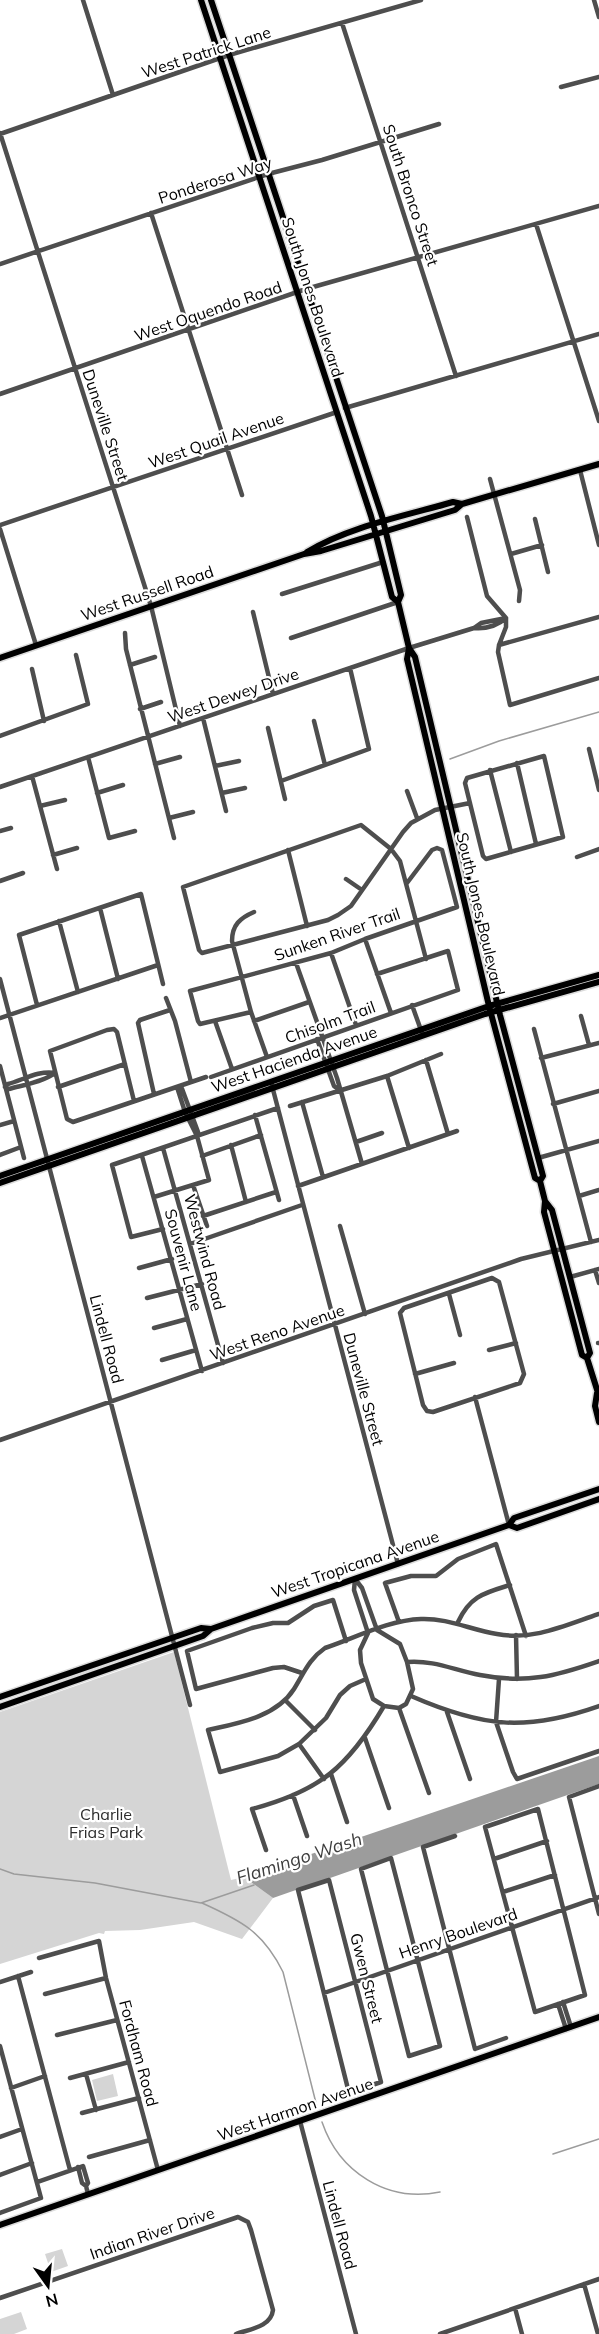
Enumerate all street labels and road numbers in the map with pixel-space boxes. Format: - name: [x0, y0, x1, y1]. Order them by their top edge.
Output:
- street label: West Patrick Lane: [139, 22, 273, 82]
- street label: South Bronco Street: [379, 122, 443, 269]
- street label: Ponderosa Way: [156, 152, 275, 208]
- street label: South Jones Boulevard: [278, 215, 348, 379]
- street label: West Oquendo Road: [132, 276, 284, 346]
- street label: Duneville Street: [79, 367, 134, 484]
- street label: West Quail Avenue: [146, 407, 286, 473]
- street label: West Russell Road: [78, 561, 216, 625]
- street label: West Dewey Drive: [165, 663, 301, 727]
- street label: South Jones Boulevard: [452, 830, 510, 998]
- street label: Sunken River Trail: [271, 903, 403, 965]
- street label: Chisolm Trail: [282, 996, 378, 1048]
- street label: West Hacienda Avenue: [208, 1021, 380, 1097]
- street label: Westwind Road: [180, 1192, 230, 1312]
- street label: Souvenir Lane: [161, 1207, 207, 1313]
- street label: Lindell Road: [86, 1292, 128, 1386]
- street label: West Reno Avenue: [207, 1300, 347, 1364]
- street label: Duneville Street: [339, 1330, 389, 1448]
- street label: West Tropicana Avenue: [268, 1526, 442, 1602]
- street label: Henry Boulevard: [396, 1903, 520, 1963]
- street label: Gwen Street: [346, 1931, 388, 2025]
- street label: Fordham Road: [115, 1997, 163, 2109]
- street label: West Harmon Avenue: [215, 2073, 375, 2145]
- street label: Lindell Road: [319, 2178, 361, 2272]
- street label: Indian River Drive: [87, 2202, 217, 2264]

